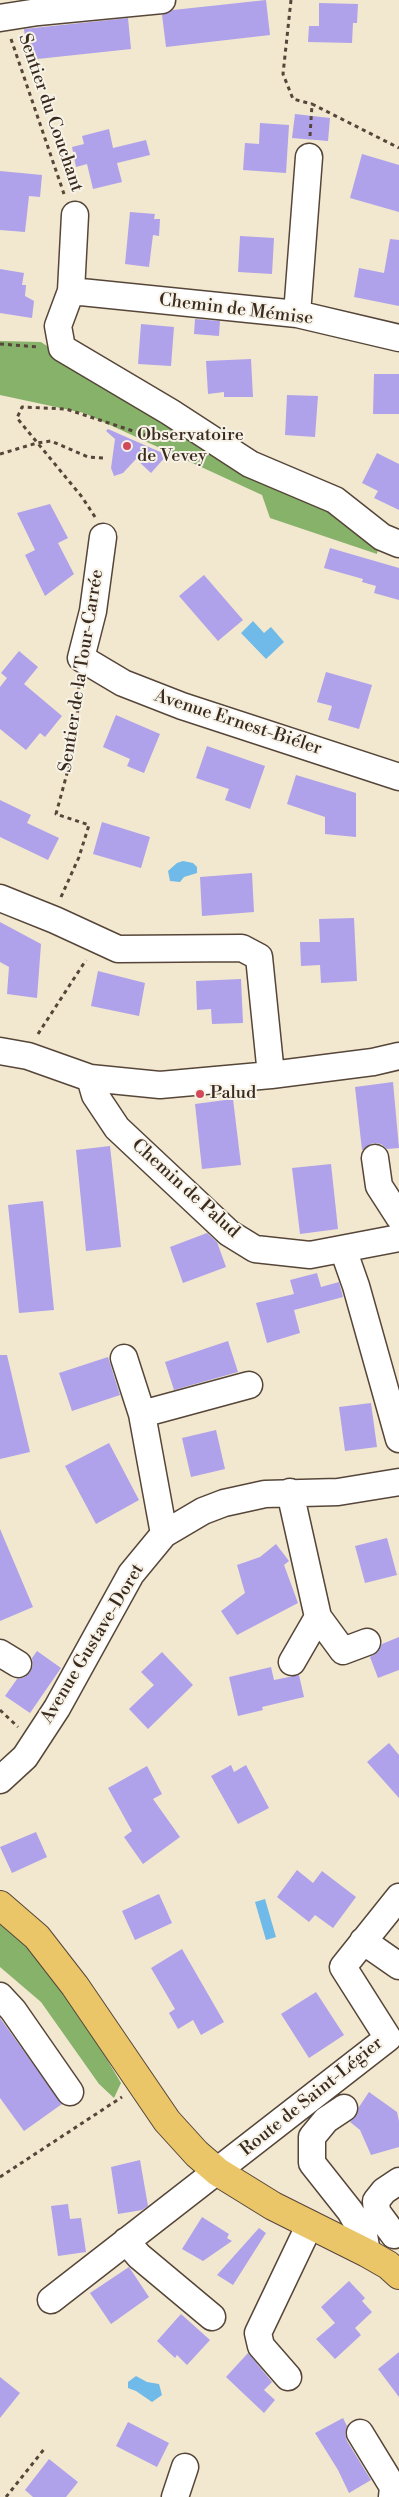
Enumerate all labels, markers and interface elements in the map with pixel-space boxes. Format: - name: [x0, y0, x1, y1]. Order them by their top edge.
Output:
- street label: Sentier du Couchant: [13, 31, 87, 195]
- street label: Chemin de Mémise: [158, 290, 314, 330]
- place label: Observatoire de Vevey: [137, 425, 244, 468]
- marker: Observatoire de Vevey: [121, 440, 133, 452]
- street label: Sentier de la Tour-Carrée: [55, 568, 109, 774]
- street label: Avenue Ernest-Biéler: [152, 686, 324, 760]
- place label: Palud: [210, 1083, 256, 1105]
- marker: Palud: [194, 1088, 206, 1100]
- street label: Chemin de Palud: [127, 1135, 243, 1243]
- street label: Avenue Gustave-Doret: [37, 1560, 149, 1728]
- street label: Route de Saint-Légier: [236, 2033, 388, 2161]

